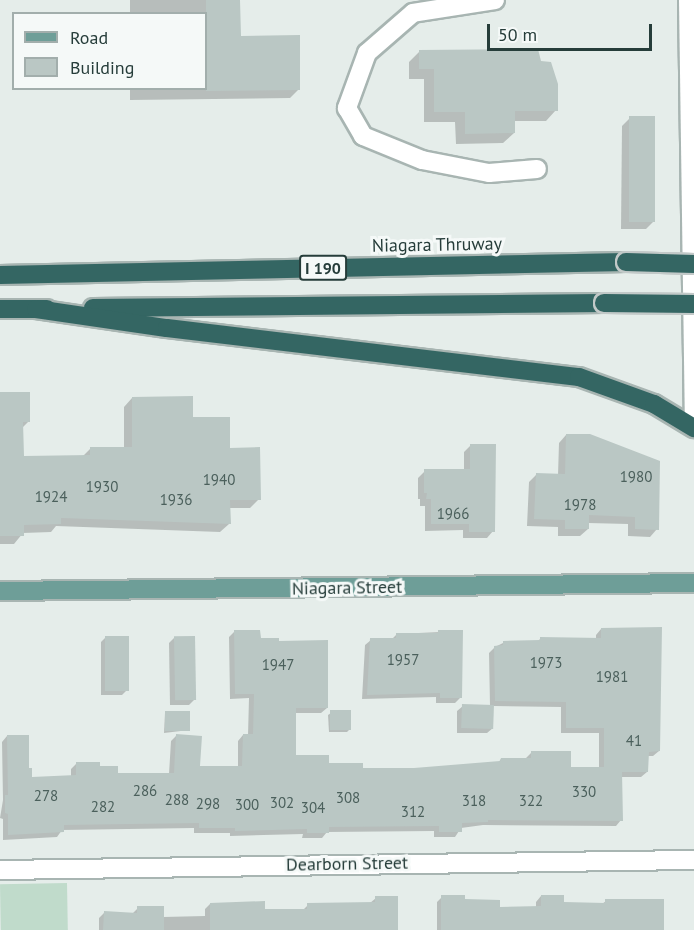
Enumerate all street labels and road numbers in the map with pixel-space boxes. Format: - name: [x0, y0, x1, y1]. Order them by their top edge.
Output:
- street label: Niagara Thruway: [372, 233, 502, 257]
- road number: I 190: [299, 255, 347, 281]
- street label: Niagara Street: [292, 576, 402, 600]
- street label: Dearborn Street: [286, 852, 408, 876]

